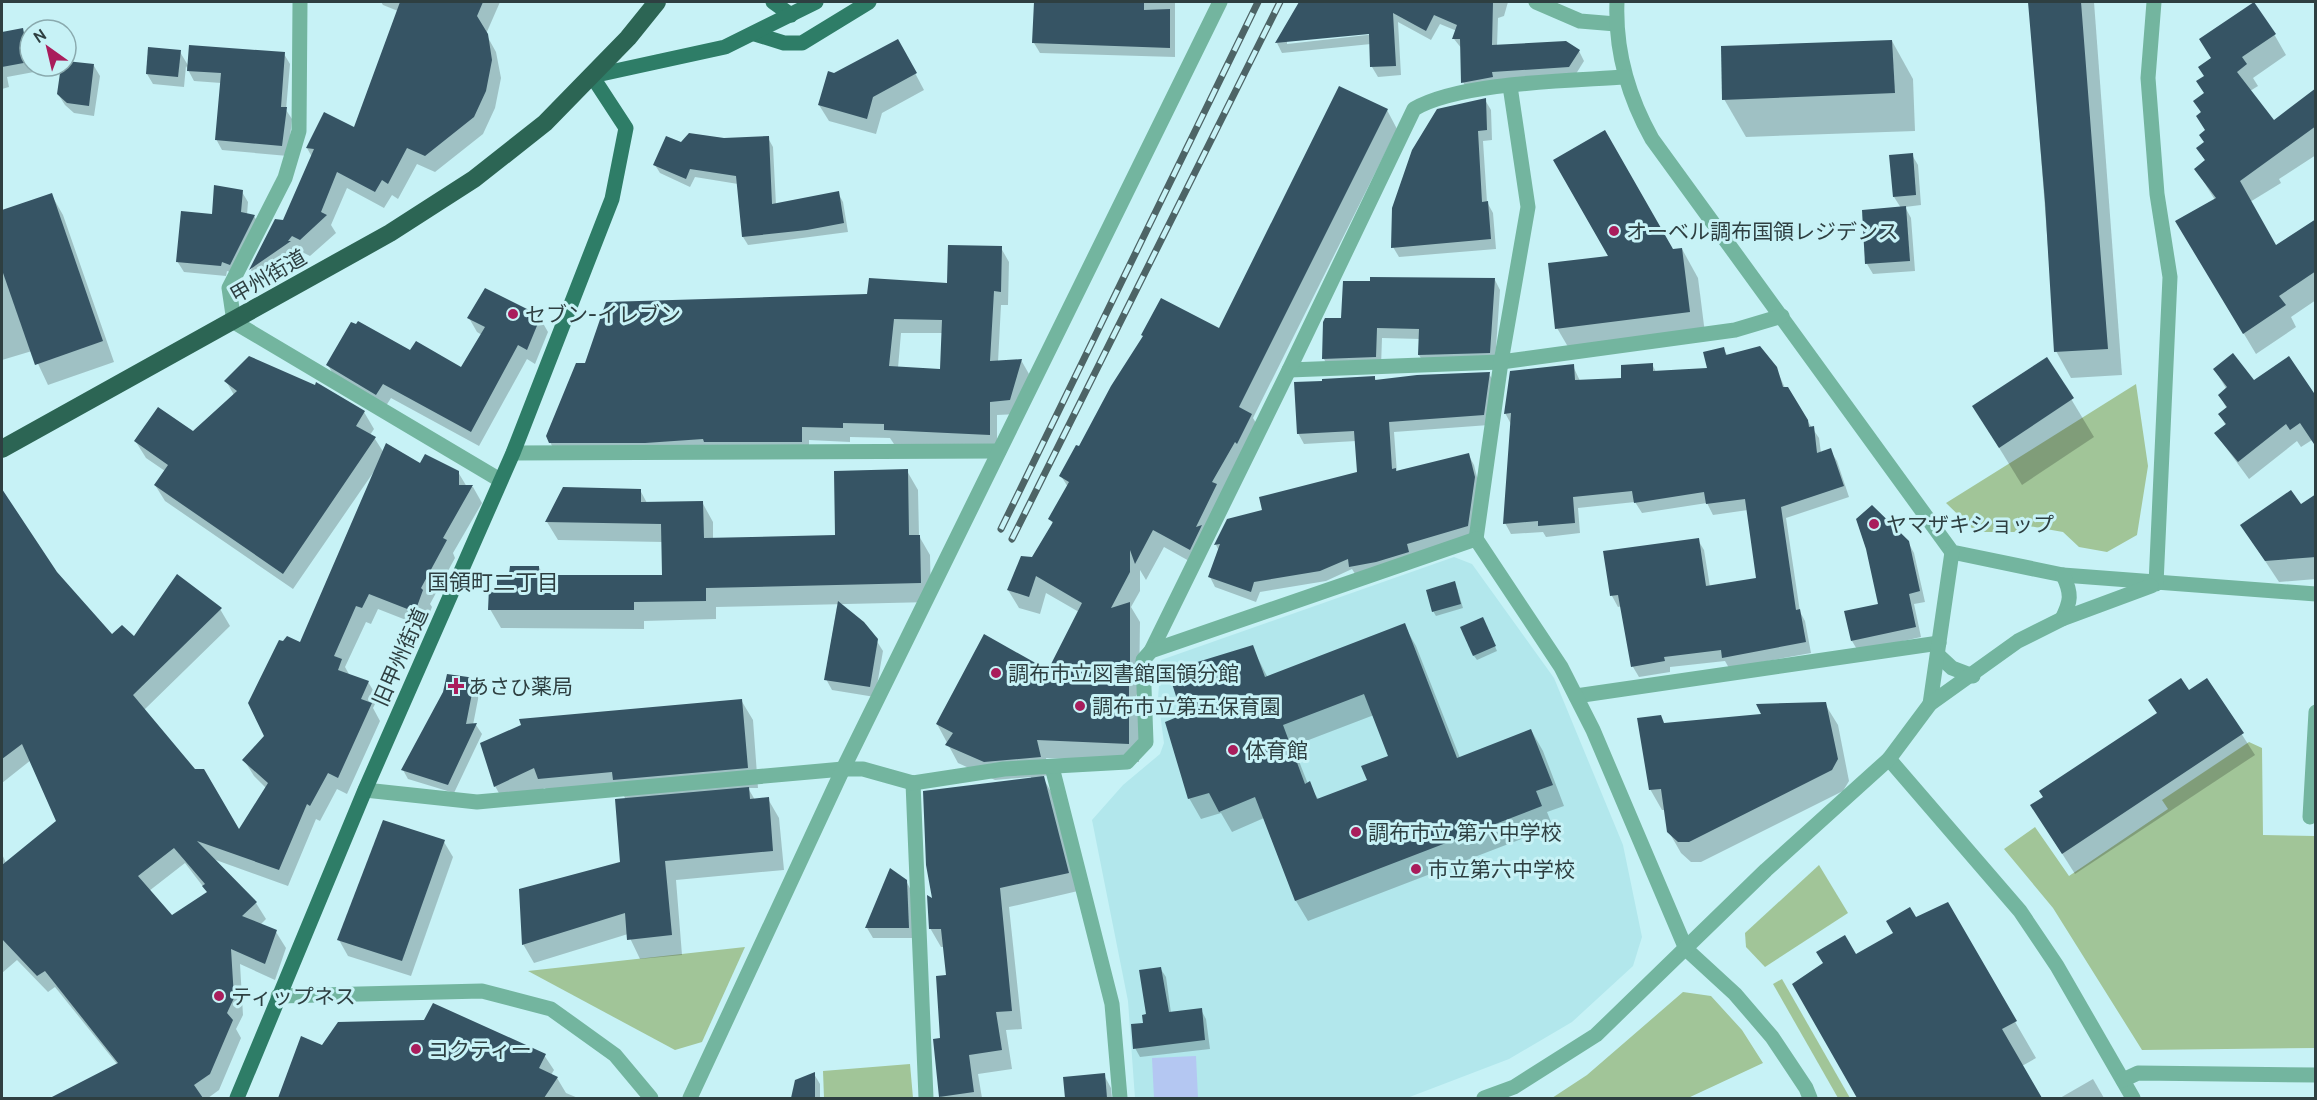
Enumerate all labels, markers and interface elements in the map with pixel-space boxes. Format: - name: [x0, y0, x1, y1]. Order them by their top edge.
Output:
- north arrow: [18, 18, 78, 78]
- text: N: [30, 25, 50, 47]
- place label: オーベル調布国領レジデンス: [1626, 219, 1899, 244]
- marker: オーベル調布国領レジデンス: [1607, 224, 1621, 238]
- street label: 甲州街道: [225, 244, 311, 308]
- place label: セブン-イレブン: [525, 302, 681, 327]
- marker: セブン-イレブン: [506, 307, 520, 321]
- place label: ヤマザキショップ: [1886, 512, 2054, 537]
- marker: ヤマザキショップ: [1867, 517, 1881, 531]
- district label: 国領町二丁目: [427, 569, 559, 596]
- street label: 旧甲州街道: [367, 604, 433, 710]
- place label: 調布市立図書館国領分館: [1008, 661, 1239, 686]
- marker: 調布市立図書館国領分館: [989, 666, 1003, 680]
- place label: あさひ薬局: [468, 674, 573, 699]
- marker: あさひ薬局: [449, 679, 463, 693]
- place label: 調布市立第五保育園: [1092, 694, 1281, 719]
- marker: 調布市立第五保育園: [1073, 699, 1087, 713]
- place label: 体育館: [1245, 738, 1308, 763]
- marker: 体育館: [1226, 743, 1240, 757]
- place label: 調布市立 第六中学校: [1368, 820, 1562, 845]
- marker: 調布市立 第六中学校: [1349, 825, 1363, 839]
- place label: 市立第六中学校: [1428, 857, 1575, 882]
- marker: 市立第六中学校: [1409, 862, 1423, 876]
- place label: ティップネス: [231, 984, 356, 1009]
- marker: ティップネス: [212, 989, 226, 1003]
- place label: コクティー: [428, 1037, 532, 1062]
- marker: コクティー: [409, 1042, 423, 1056]

